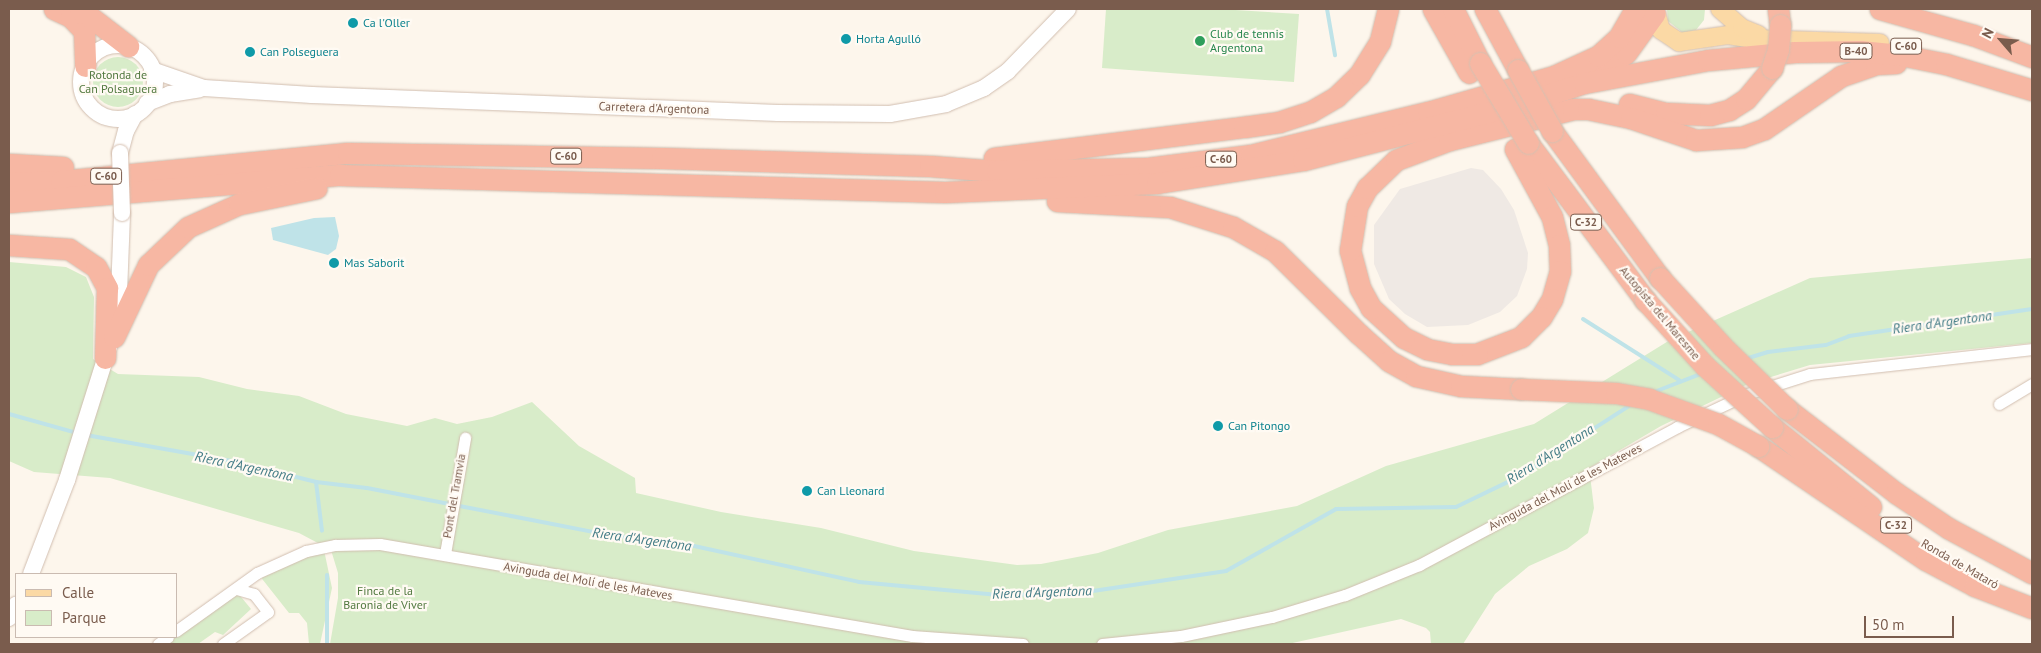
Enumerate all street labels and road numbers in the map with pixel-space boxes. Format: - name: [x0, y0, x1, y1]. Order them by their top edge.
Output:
- road number: C-60: [1890, 37, 1922, 54]
- road number: B-40: [1838, 42, 1874, 59]
- street label: Carretera d'Argentona: [598, 99, 710, 117]
- road number: C-60: [550, 148, 582, 164]
- road number: C-60: [1205, 150, 1237, 168]
- road number: C-60: [90, 168, 122, 185]
- road number: C-32: [1570, 213, 1602, 230]
- street label: Autopista del Maresme: [1617, 263, 1703, 363]
- street label: Avinguda del Molí de les Mateves: [1486, 440, 1644, 534]
- street label: Pont del Tramvia: [439, 452, 469, 540]
- road number: C-32: [1880, 516, 1912, 534]
- street label: Ronda de Mataró: [1919, 536, 2001, 592]
- street label: Avinguda del Molí de les Mateves: [502, 559, 674, 603]

